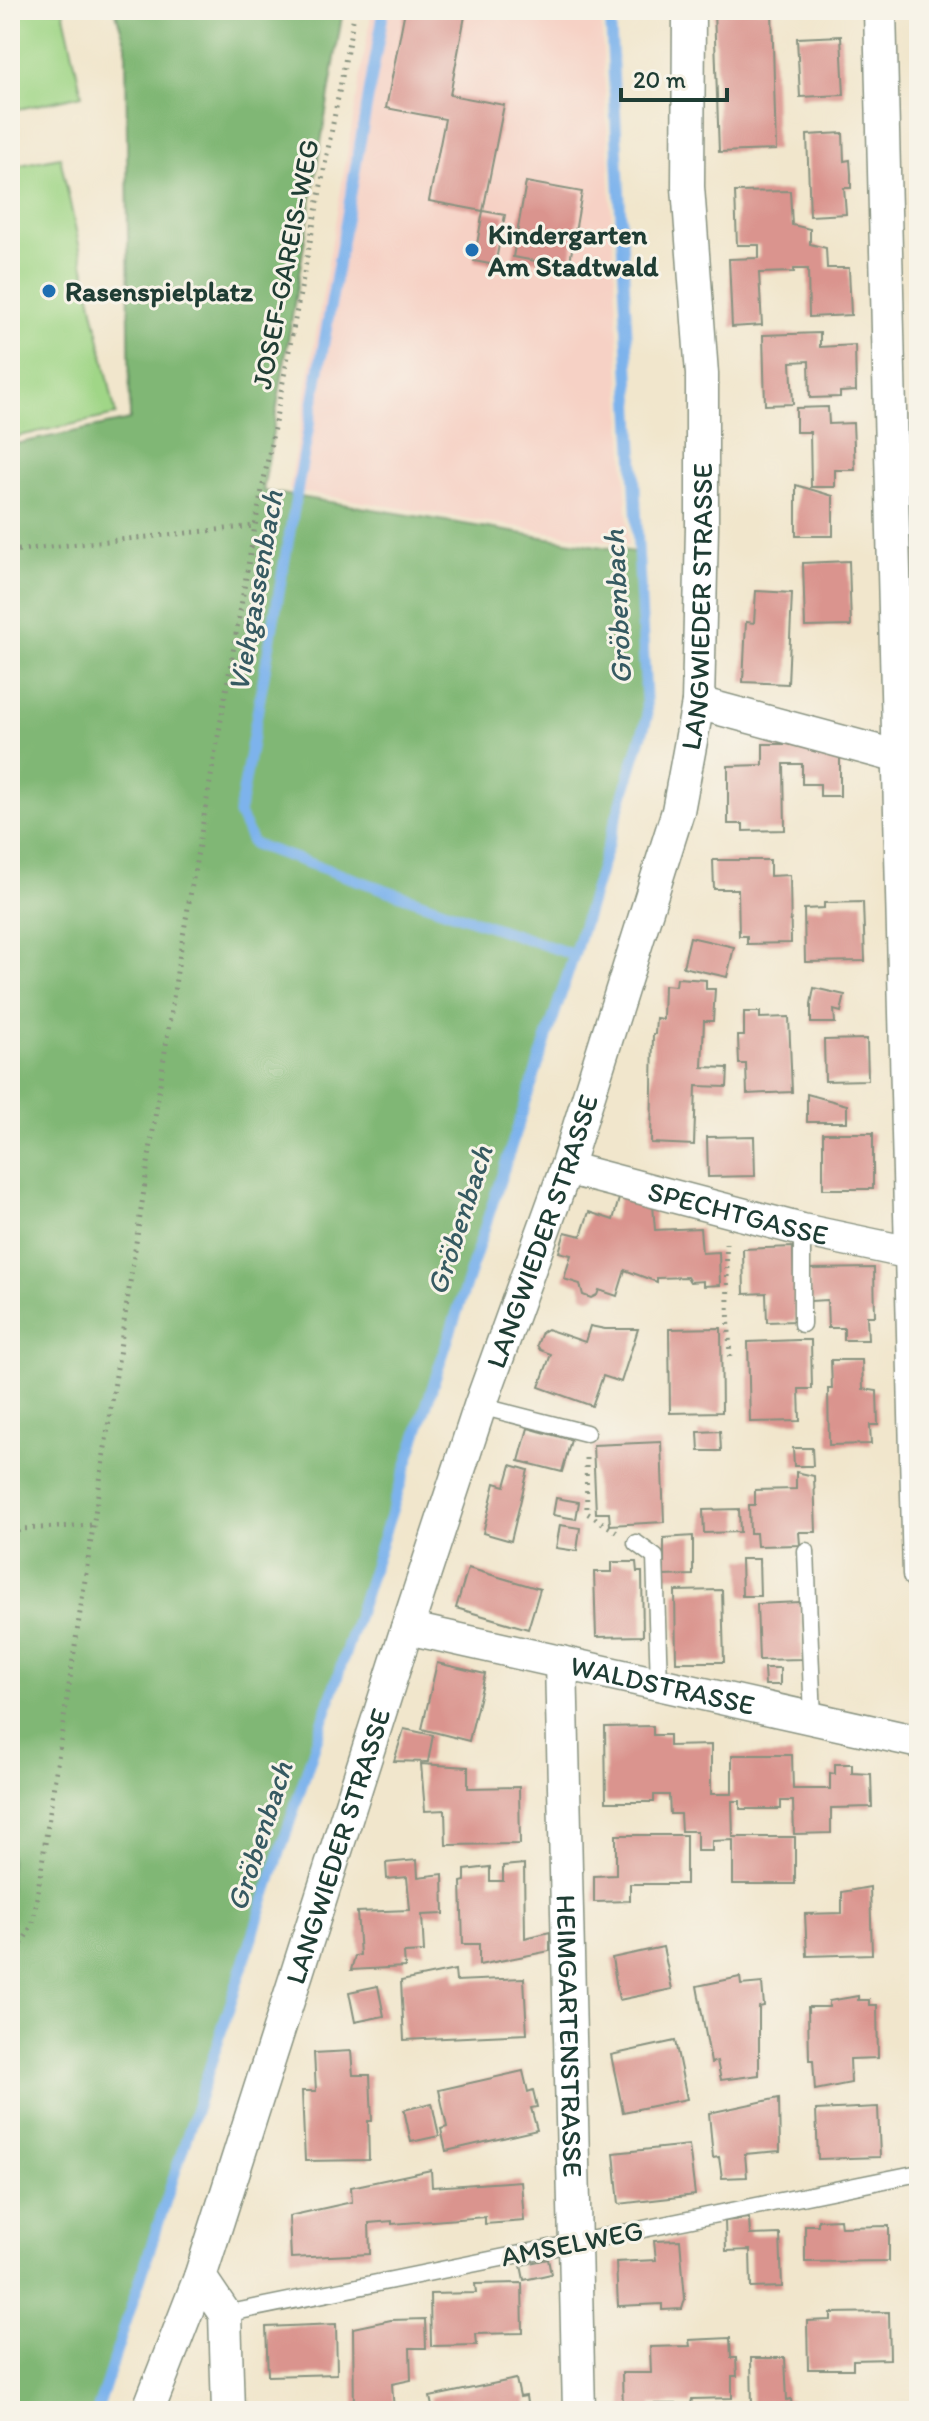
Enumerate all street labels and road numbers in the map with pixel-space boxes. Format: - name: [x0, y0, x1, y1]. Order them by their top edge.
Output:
- street label: JOSEF-GAREIS-WEG: [244, 136, 326, 392]
- street label: LANGWIEDER STRASSE: [673, 463, 719, 753]
- street label: LANGWIEDER STRASSE: [478, 1090, 605, 1373]
- street label: SPECHTGASSE: [645, 1173, 831, 1252]
- street label: WALDSTRASSE: [567, 1648, 758, 1722]
- street label: LANGWIEDER STRASSE: [278, 1704, 397, 1988]
- street label: HEIMGARTENSTRASSE: [550, 1894, 590, 2178]
- street label: AMSELWEG: [498, 2213, 646, 2273]

